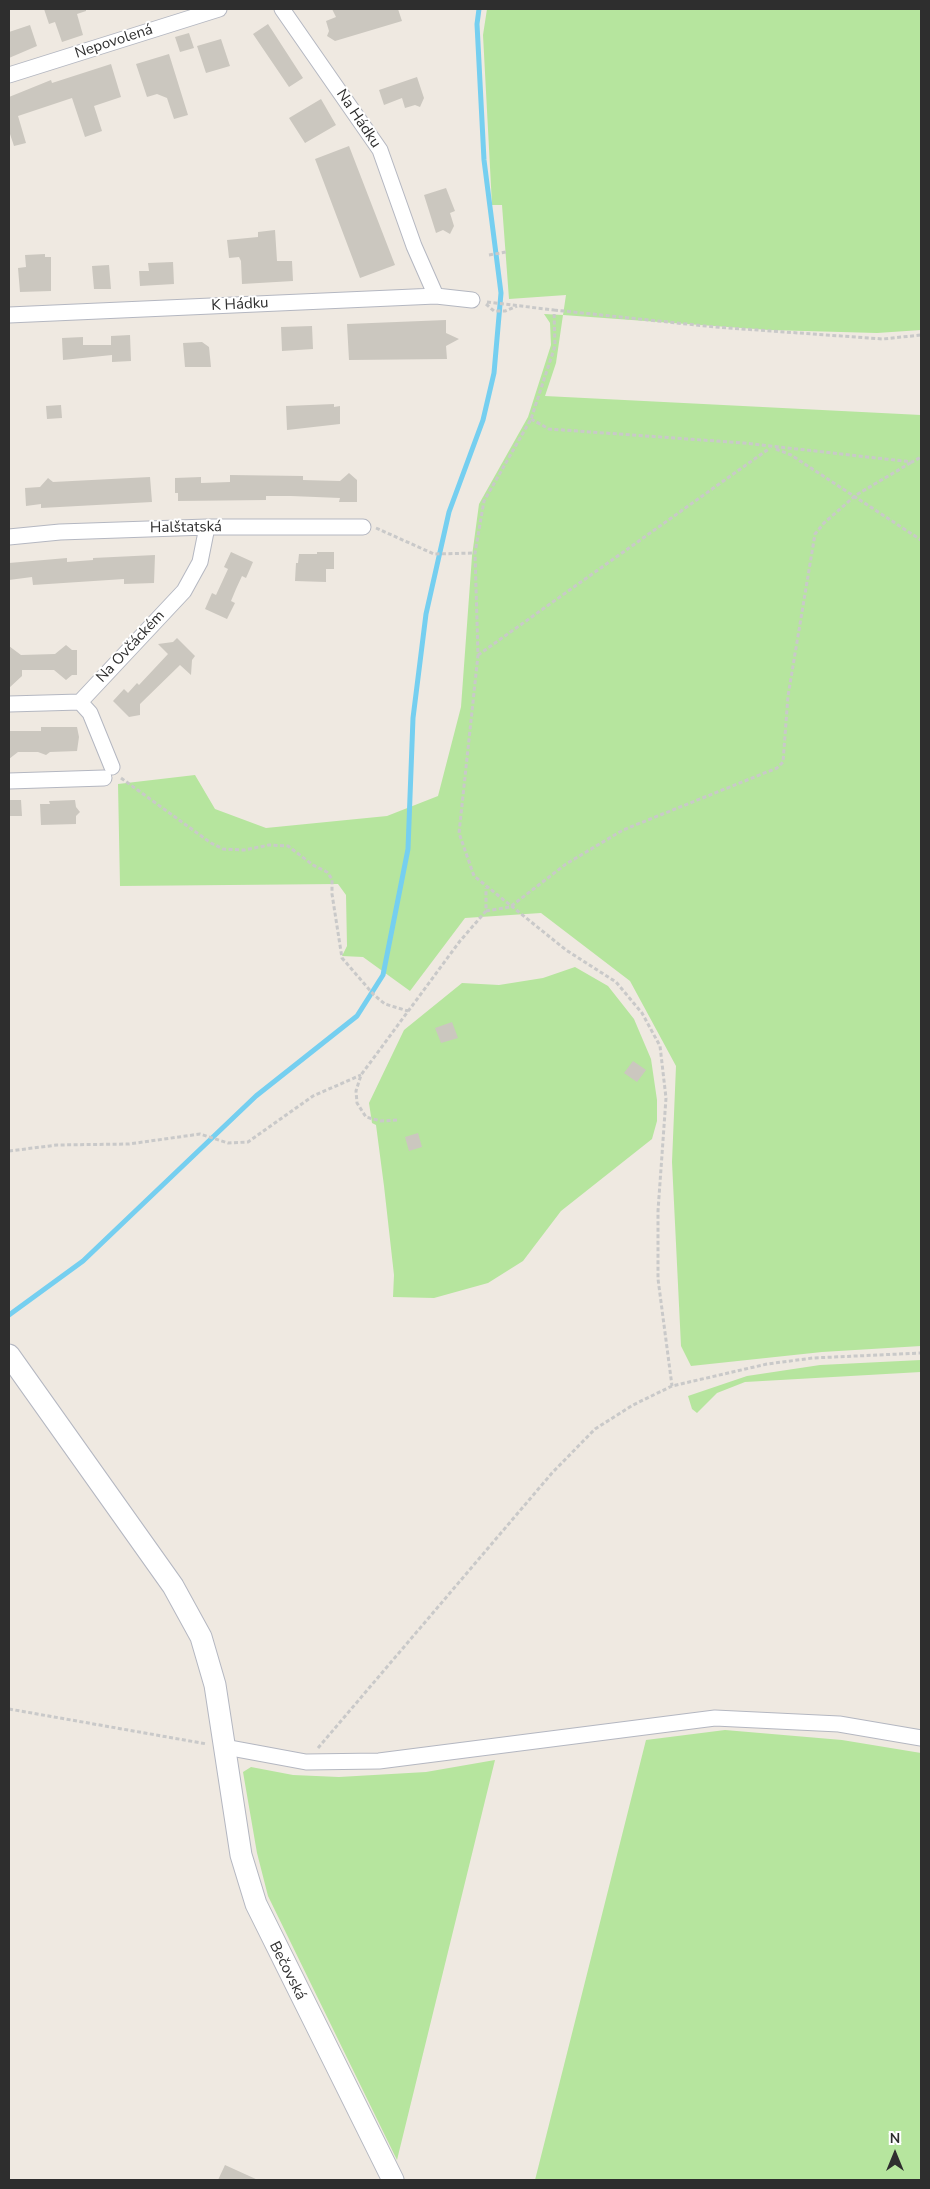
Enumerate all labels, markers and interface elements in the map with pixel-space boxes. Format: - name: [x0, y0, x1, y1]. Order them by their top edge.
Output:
- street label: Nepovolená: [73, 21, 155, 63]
- street label: Na Hádku: [332, 86, 384, 152]
- street label: K Hádku: [211, 295, 269, 315]
- street label: Halštatská: [150, 518, 222, 538]
- street label: Na Ovčáckém: [93, 607, 169, 687]
- street label: Bečovská: [265, 1939, 309, 2003]
- north arrow: [870, 2129, 920, 2179]
- text: N: [890, 2129, 900, 2148]

